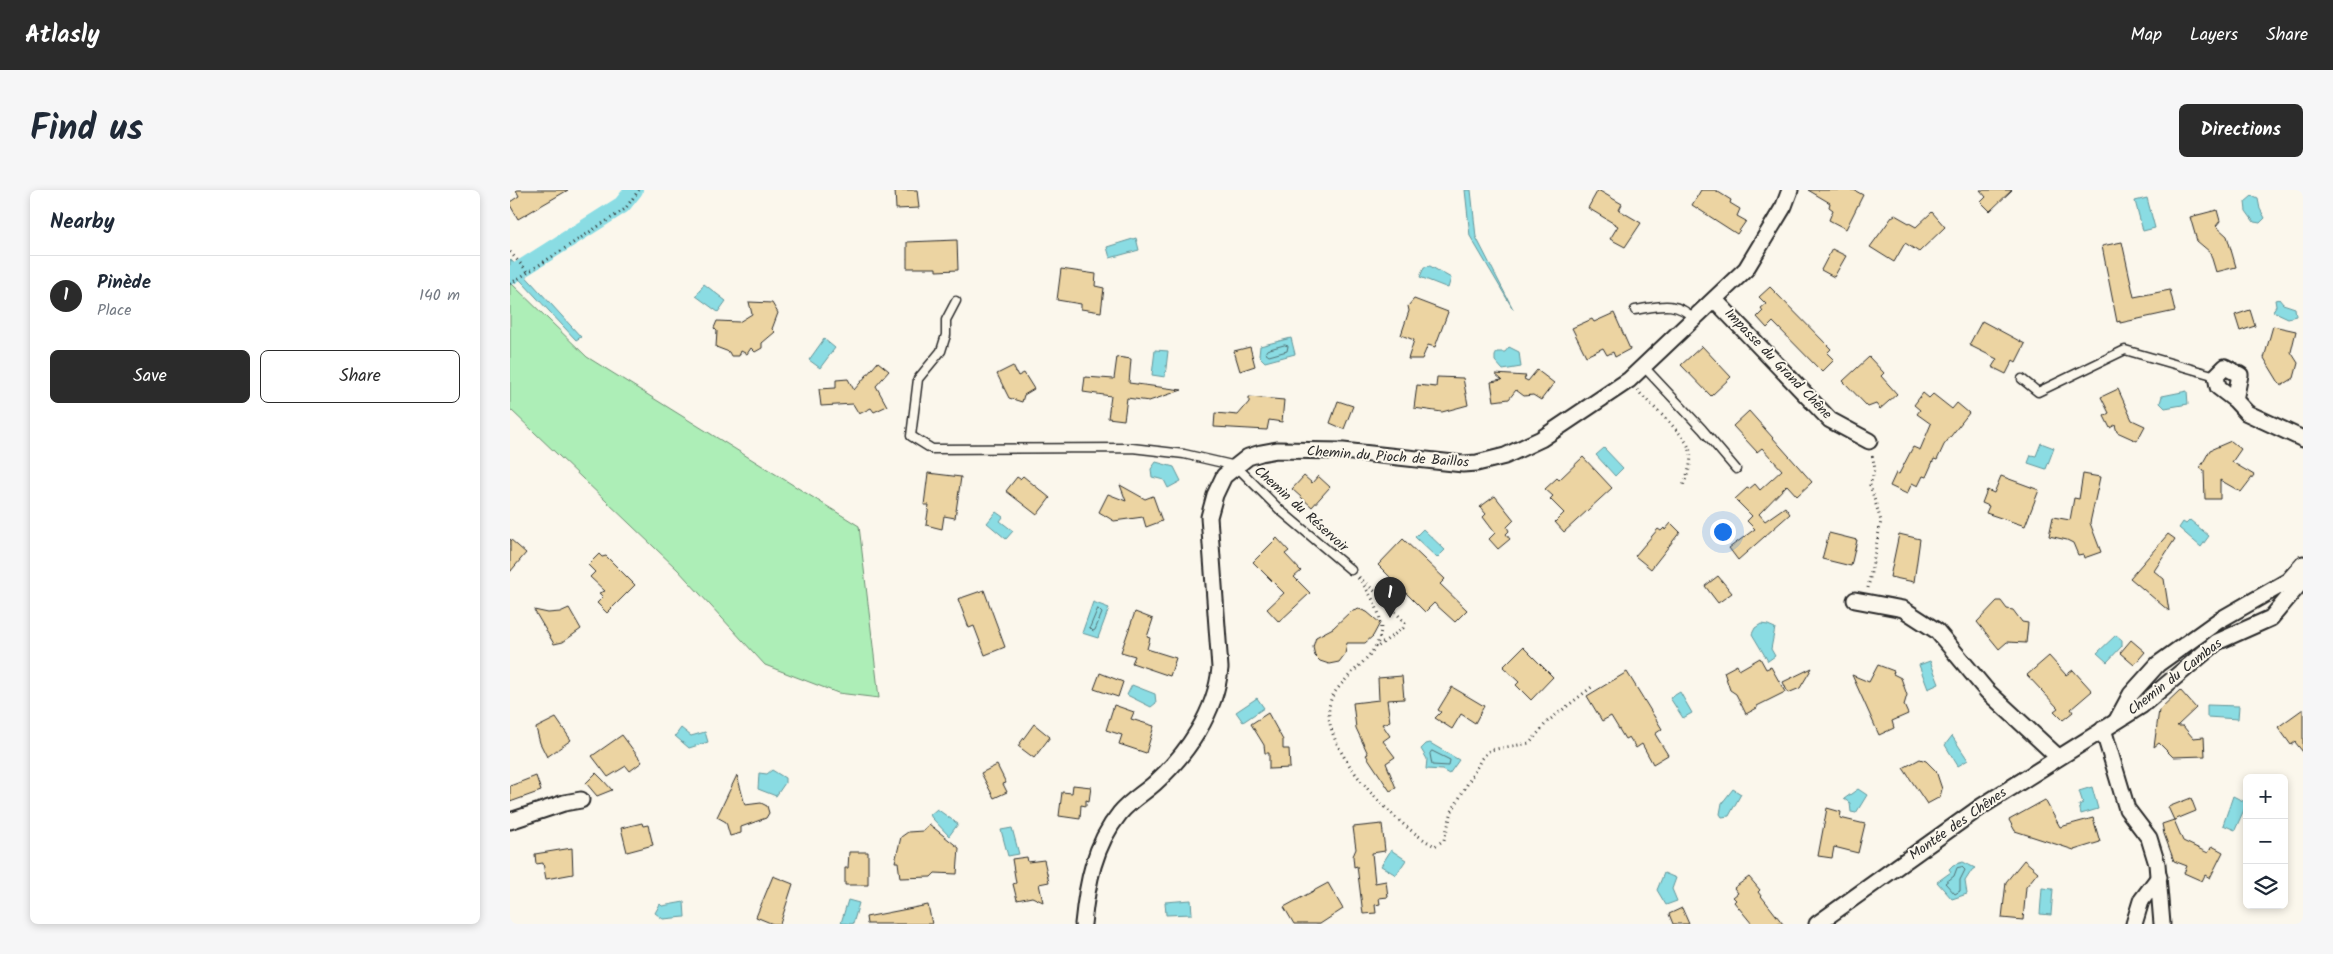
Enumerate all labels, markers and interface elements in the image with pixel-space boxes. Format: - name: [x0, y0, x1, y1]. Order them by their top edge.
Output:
- text: Atlasly: [25, 16, 100, 55]
- text: Map: [2131, 21, 2162, 50]
- text: Layers: [2190, 21, 2238, 50]
- text: Share: [2266, 21, 2308, 50]
- text: Find us: [30, 102, 143, 158]
- button: Directions: [2179, 104, 2303, 157]
- text: Nearby: [50, 206, 115, 239]
- text: Pinède: [97, 268, 151, 298]
- text: 1: [64, 283, 68, 308]
- text: 140 m: [419, 283, 460, 308]
- text: Place: [97, 298, 131, 323]
- street label: Impasse du Grand Chêne: [1719, 303, 1838, 425]
- button: Save: [50, 350, 250, 403]
- button: Share: [260, 350, 460, 403]
- street label: Chemin du Pioch de Baillos: [1306, 440, 1470, 474]
- street label: Chemin du Réservoir: [1249, 461, 1354, 558]
- your location: [1710, 519, 1736, 545]
- pin: 1: [1374, 577, 1406, 618]
- street label: Chemin du Cambas: [2123, 633, 2227, 721]
- map controls: [2243, 774, 2288, 909]
- button: +: [2243, 774, 2288, 819]
- street label: Montée des Chênes: [1905, 782, 2011, 866]
- button: −: [2243, 819, 2288, 864]
- button: layers: [2243, 864, 2288, 909]

